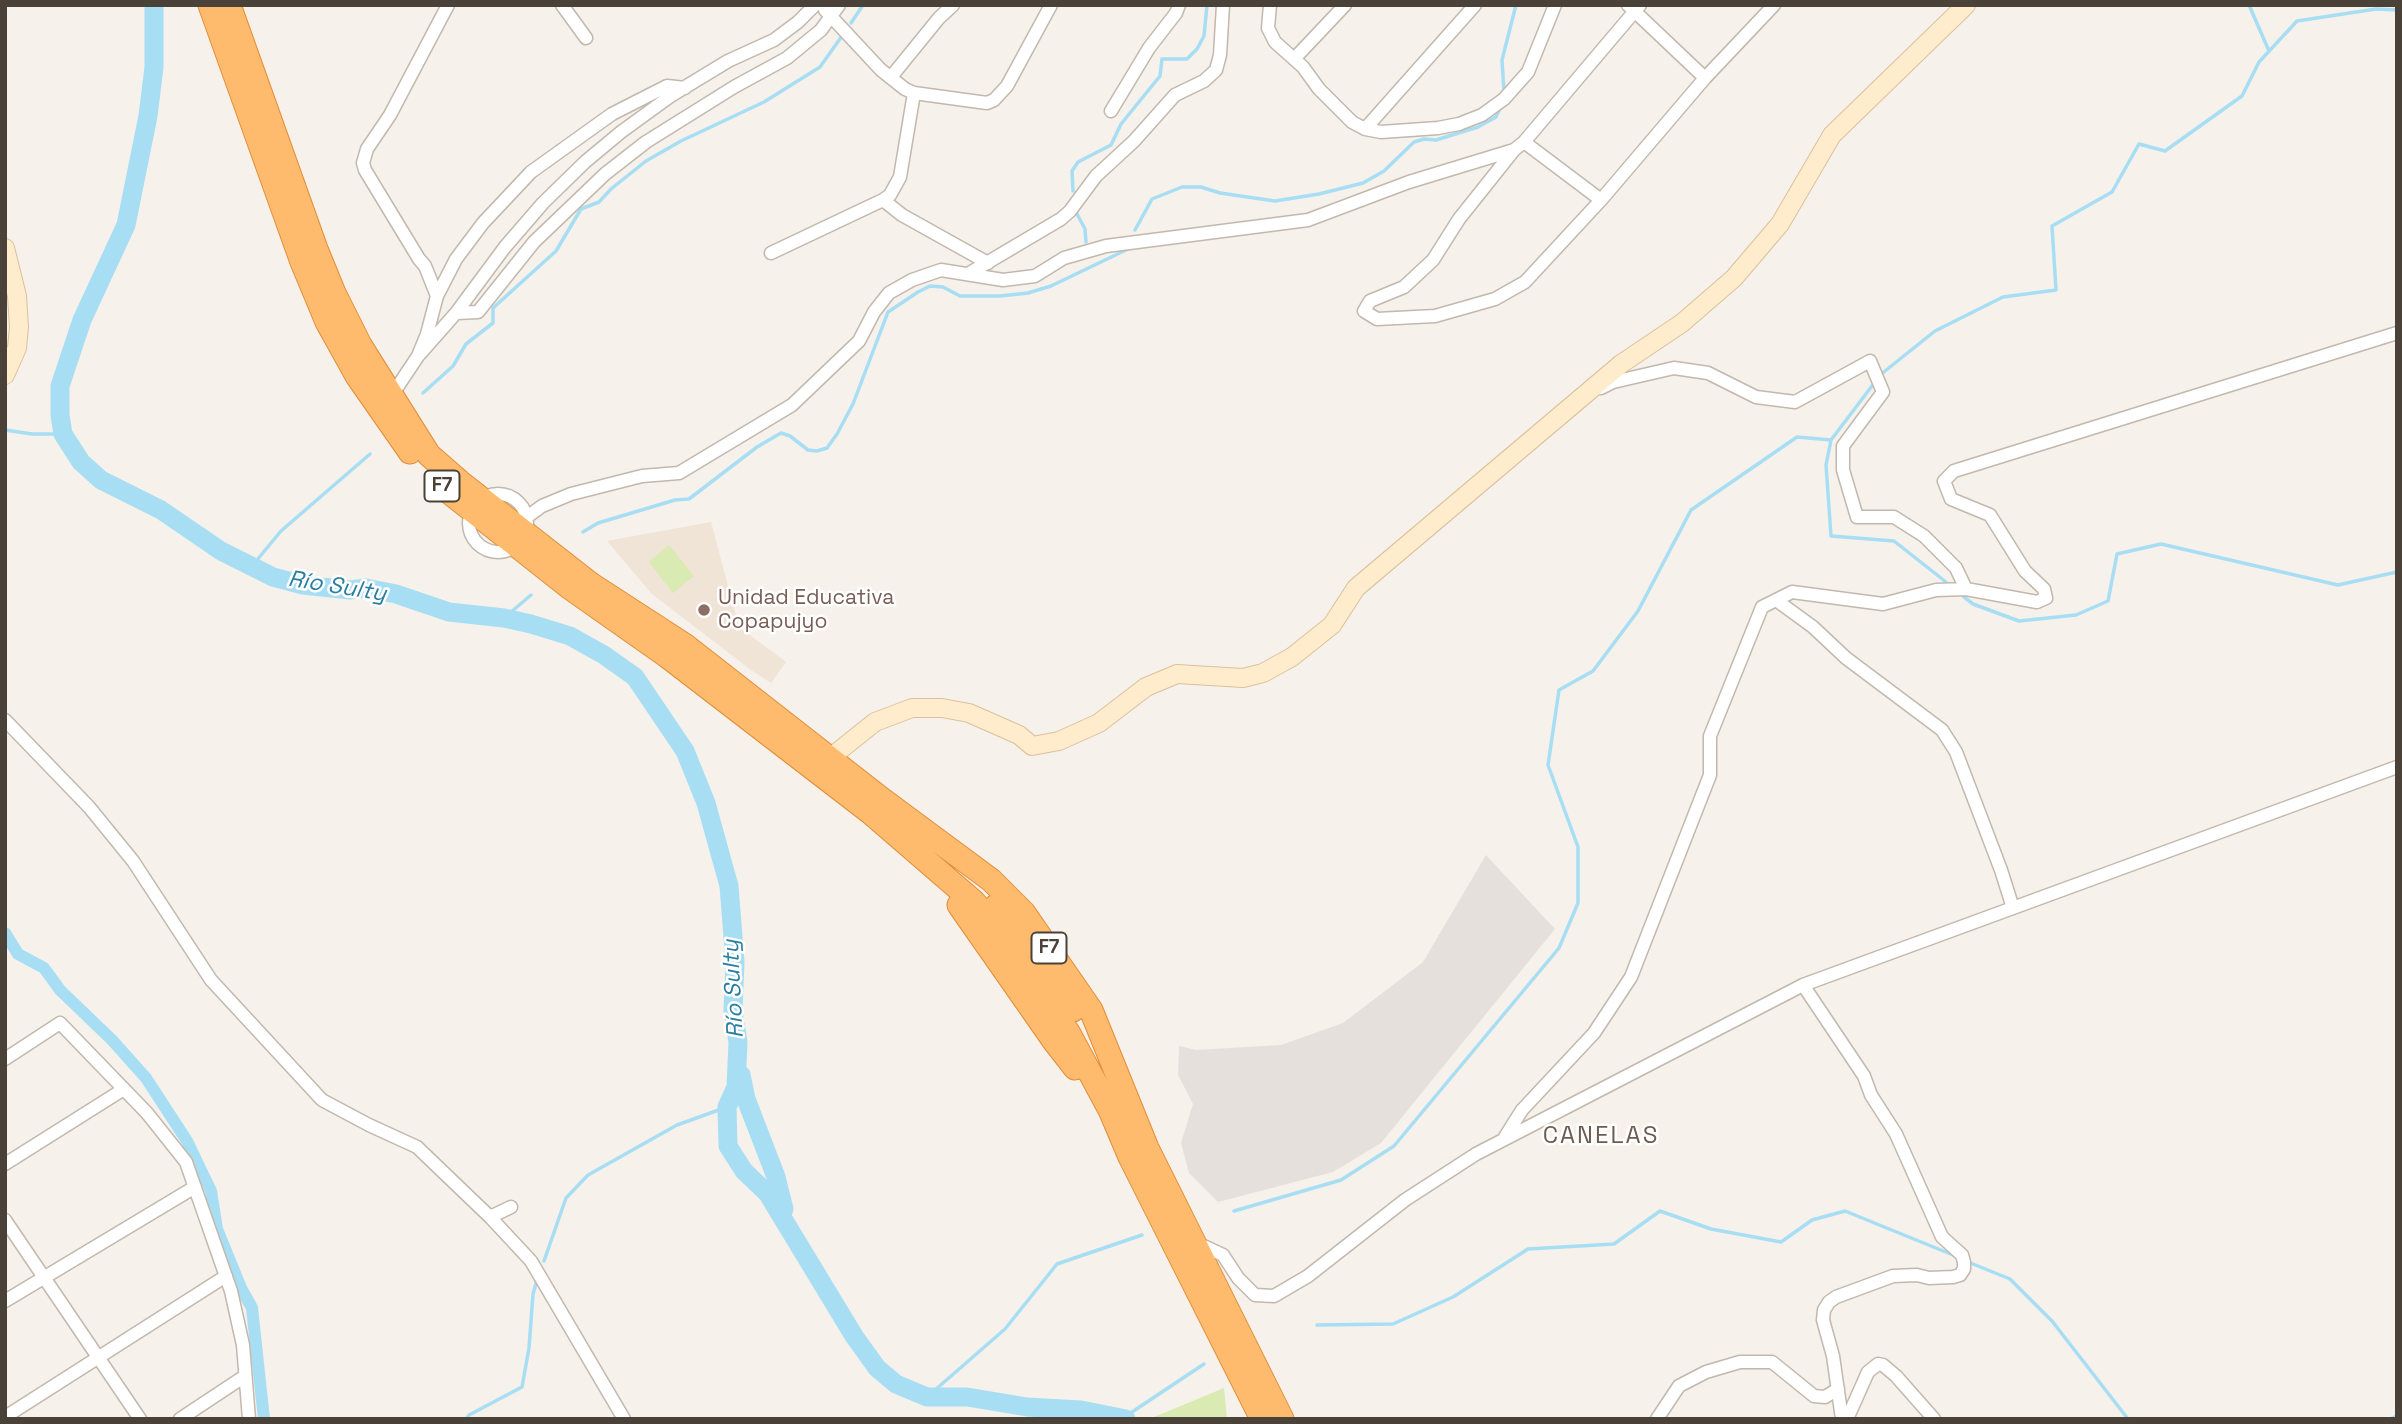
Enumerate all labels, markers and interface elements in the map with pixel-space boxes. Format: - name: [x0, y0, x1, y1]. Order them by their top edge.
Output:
- road number: F7: [424, 471, 460, 502]
- water label: Río Sulty: [286, 566, 388, 608]
- place label: Unidad Educativa Copapujyo: [718, 585, 894, 635]
- marker: Unidad Educativa Copapujyo: [696, 602, 712, 618]
- road number: F7: [1032, 932, 1066, 964]
- water label: Río Sulty: [718, 939, 750, 1039]
- district label: CANELAS: [1544, 1122, 1658, 1150]

